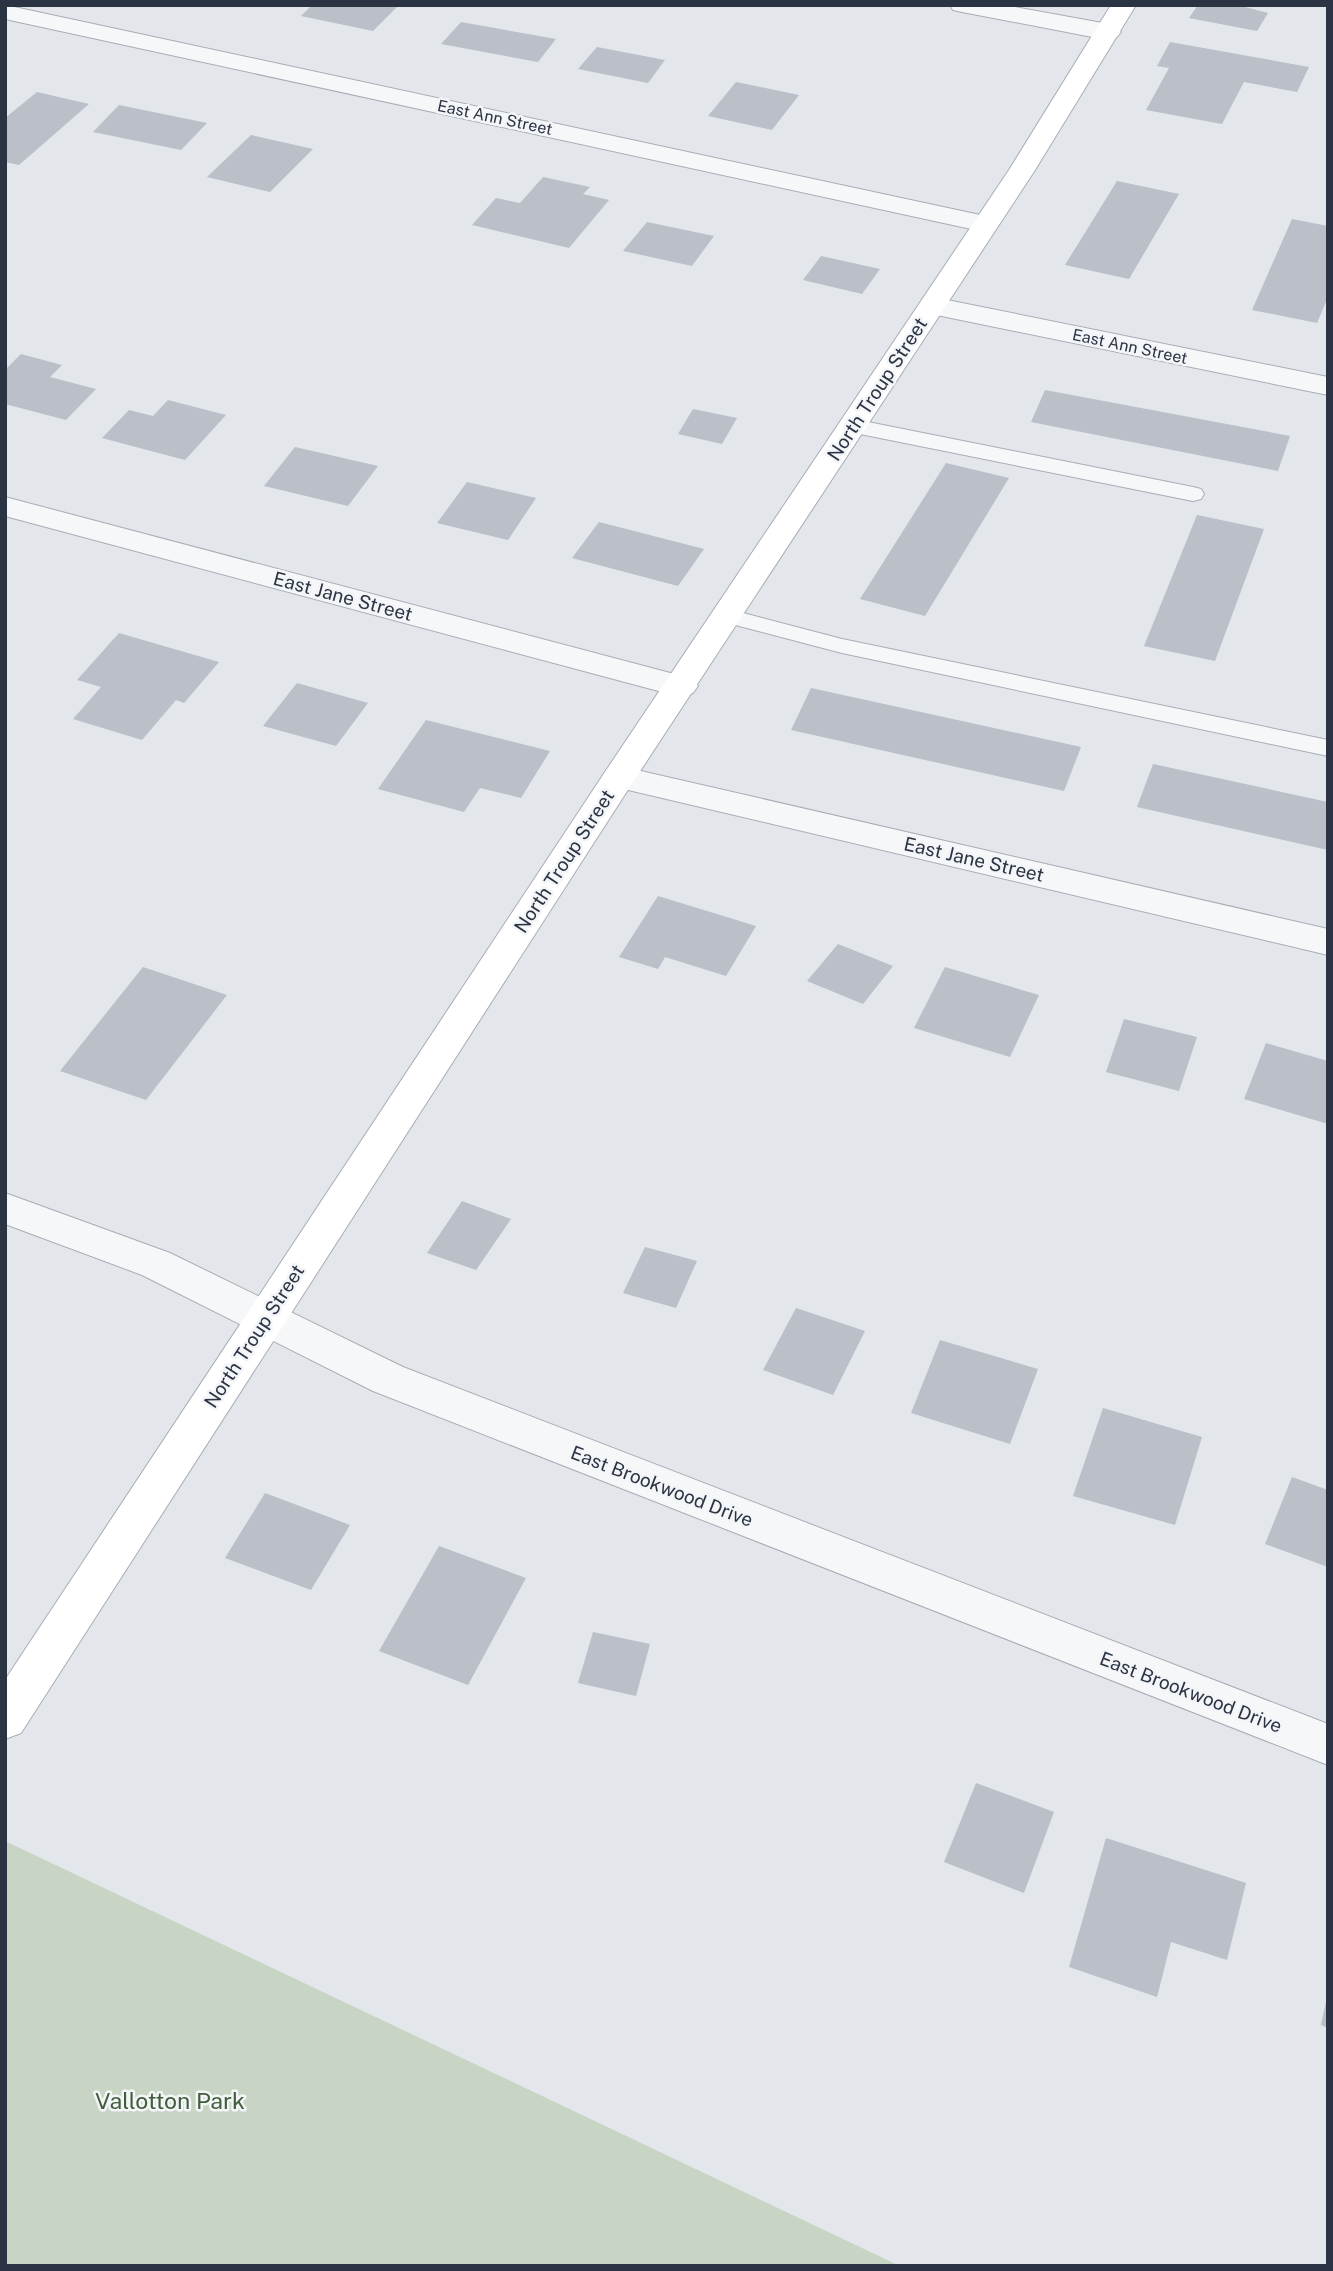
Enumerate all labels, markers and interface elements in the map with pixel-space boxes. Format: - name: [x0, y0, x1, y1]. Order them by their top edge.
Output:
- street label: East Ann Street: [436, 96, 554, 139]
- street label: North Troup Street: [823, 313, 931, 465]
- street label: East Ann Street: [1071, 325, 1189, 368]
- street label: East Jane Street: [271, 567, 415, 625]
- street label: North Troup Street: [510, 785, 618, 937]
- street label: East Jane Street: [902, 832, 1046, 886]
- street label: North Troup Street: [200, 1260, 308, 1412]
- street label: East Brookwood Drive: [568, 1441, 756, 1531]
- street label: East Brookwood Drive: [1097, 1647, 1285, 1737]
- park label: Vallotton Park: [95, 2087, 245, 2114]

